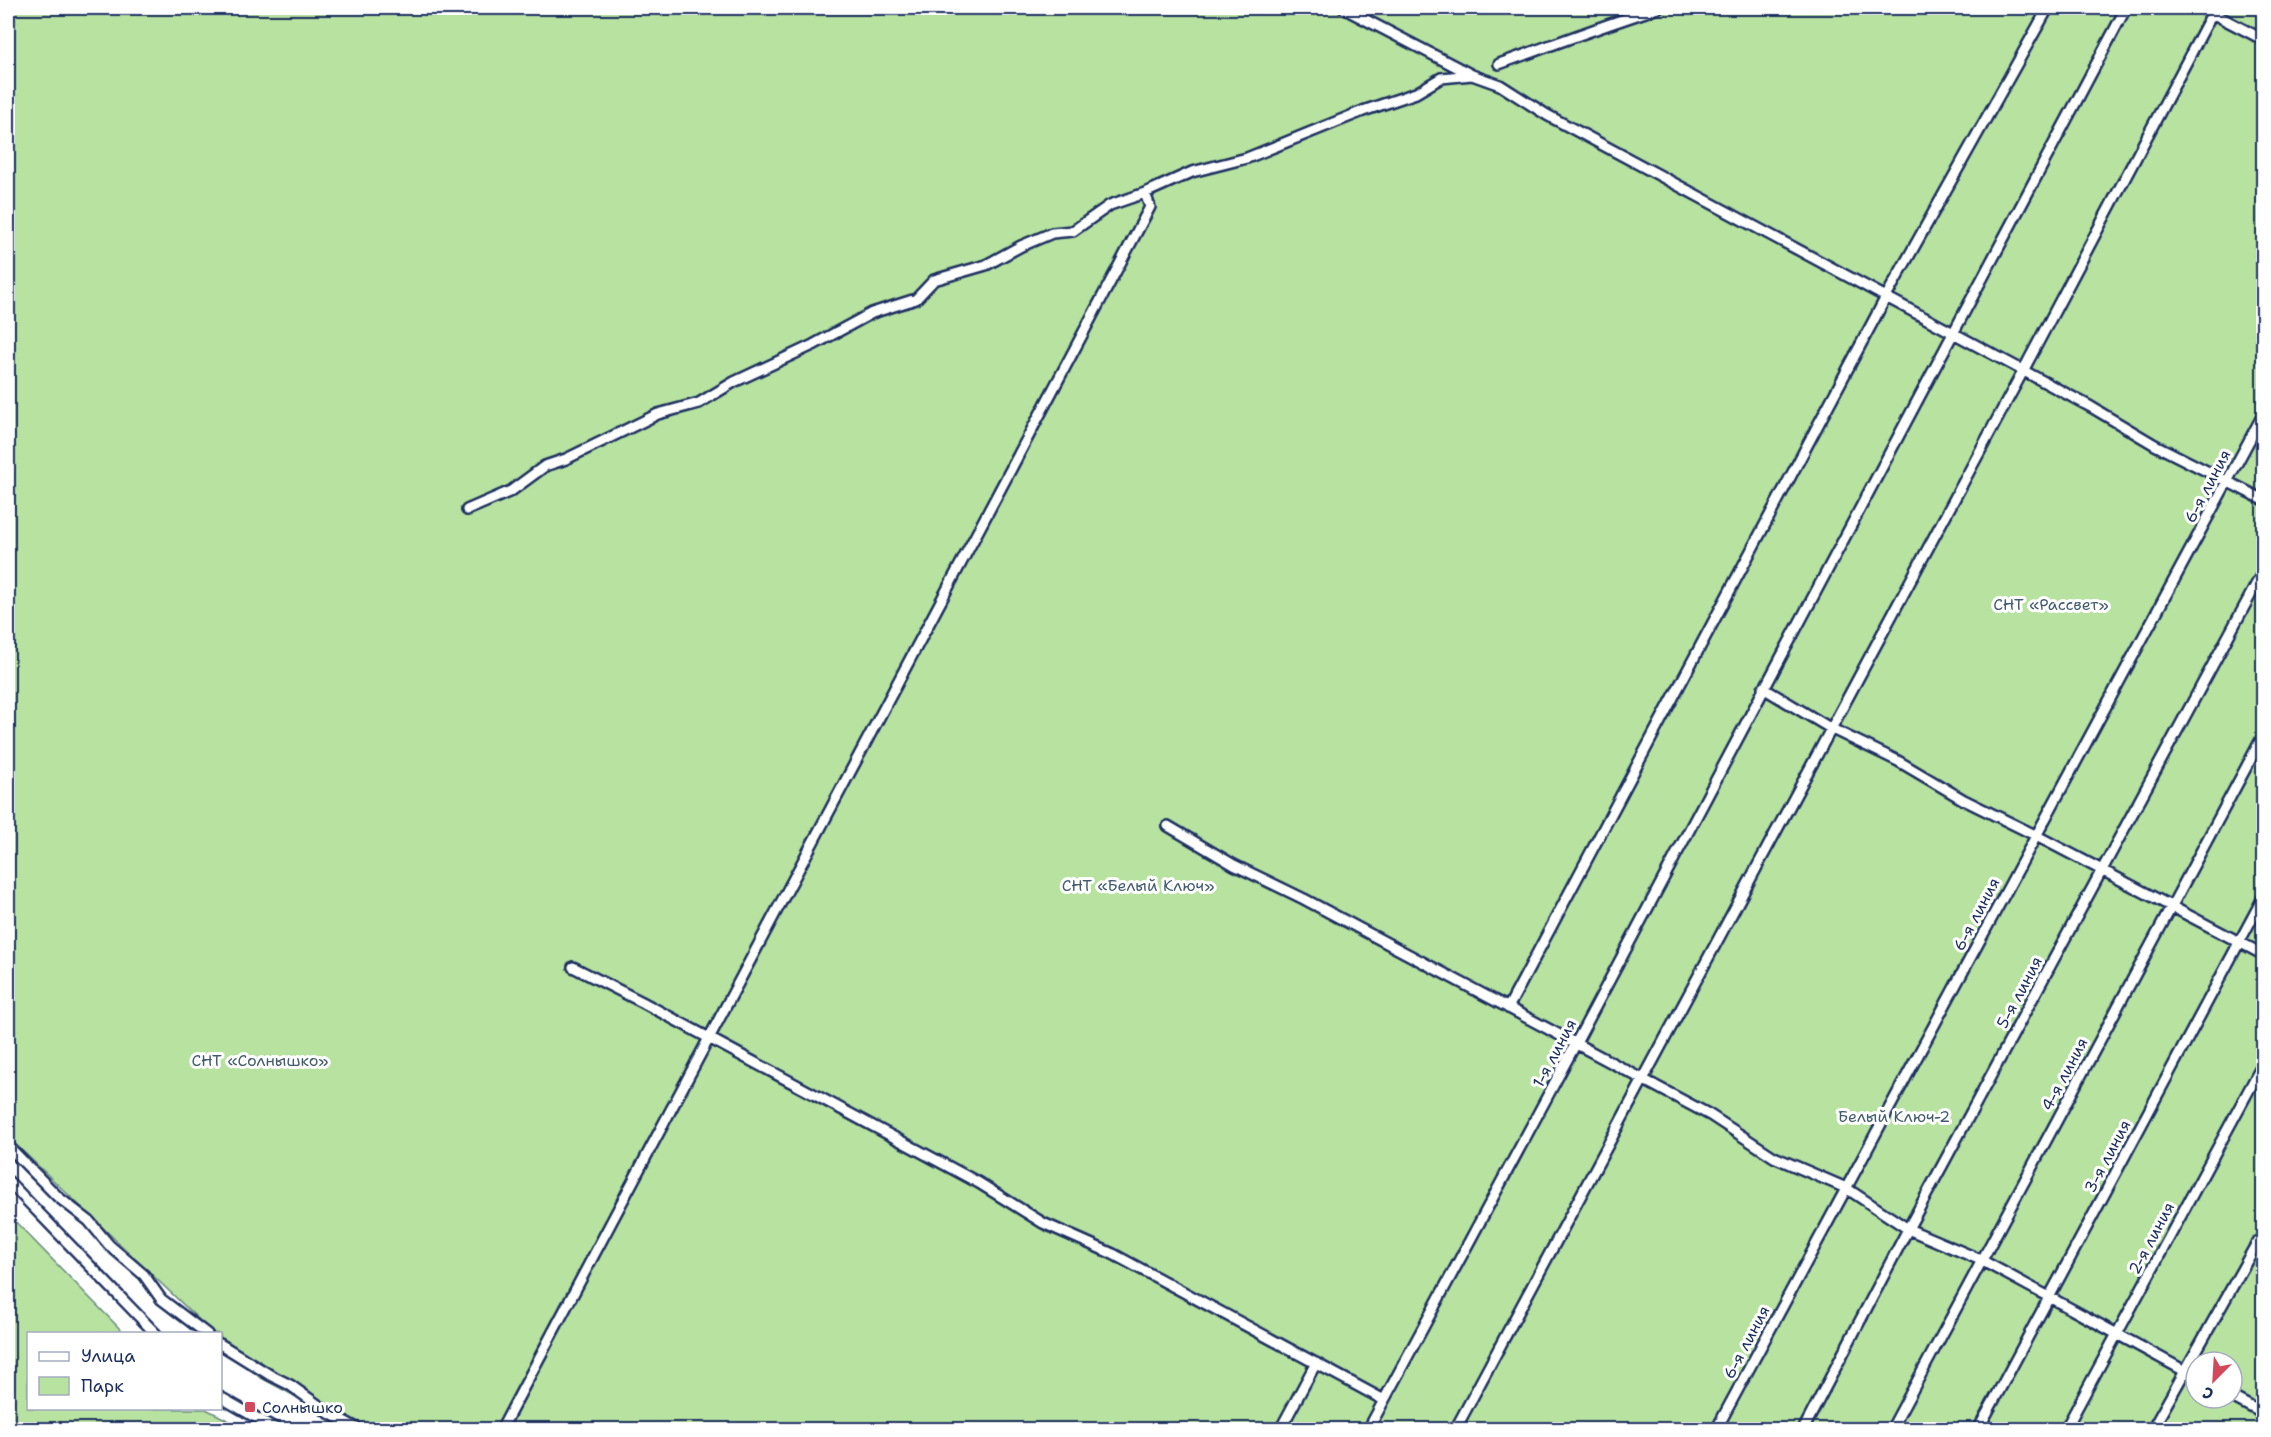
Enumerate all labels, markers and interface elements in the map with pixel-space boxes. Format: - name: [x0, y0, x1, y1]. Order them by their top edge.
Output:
- street label: 6-я линия: [2179, 446, 2235, 526]
- park label: СНТ «Рассвет»: [1993, 594, 2109, 615]
- street label: 6-я линия: [1948, 874, 2004, 954]
- park label: СНТ «Белый Ключ»: [1062, 875, 1214, 896]
- street label: 5-я линия: [1992, 953, 2047, 1032]
- street label: 1-я линия: [1528, 1015, 1581, 1091]
- street label: 4-я линия: [2036, 1034, 2092, 1114]
- park label: СНТ «Солнышко»: [192, 1050, 328, 1071]
- park label: Белый Ключ-2: [1838, 1106, 1950, 1127]
- street label: 3-я линия: [2079, 1116, 2135, 1196]
- street label: 2-я линия: [2124, 1199, 2179, 1278]
- street label: 6-я линия: [1718, 1302, 1774, 1382]
- legend: [27, 1332, 222, 1410]
- text: Улица: [81, 1344, 135, 1368]
- north arrow: [2184, 1350, 2244, 1410]
- text: Парк: [81, 1374, 124, 1398]
- text: С: [2199, 1382, 2217, 1405]
- place label: Солнышко: [262, 1397, 343, 1418]
- marker: Солнышко: [243, 1400, 257, 1414]

